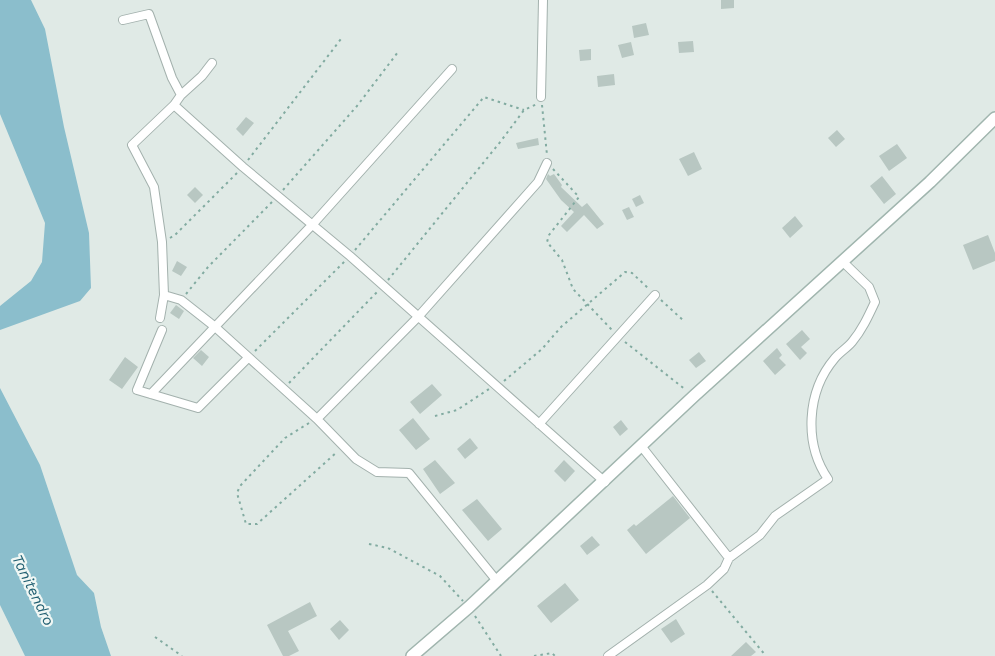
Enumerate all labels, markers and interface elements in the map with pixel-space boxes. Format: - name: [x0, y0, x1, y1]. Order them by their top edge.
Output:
- water label: Tanitendro: [8, 551, 58, 629]

